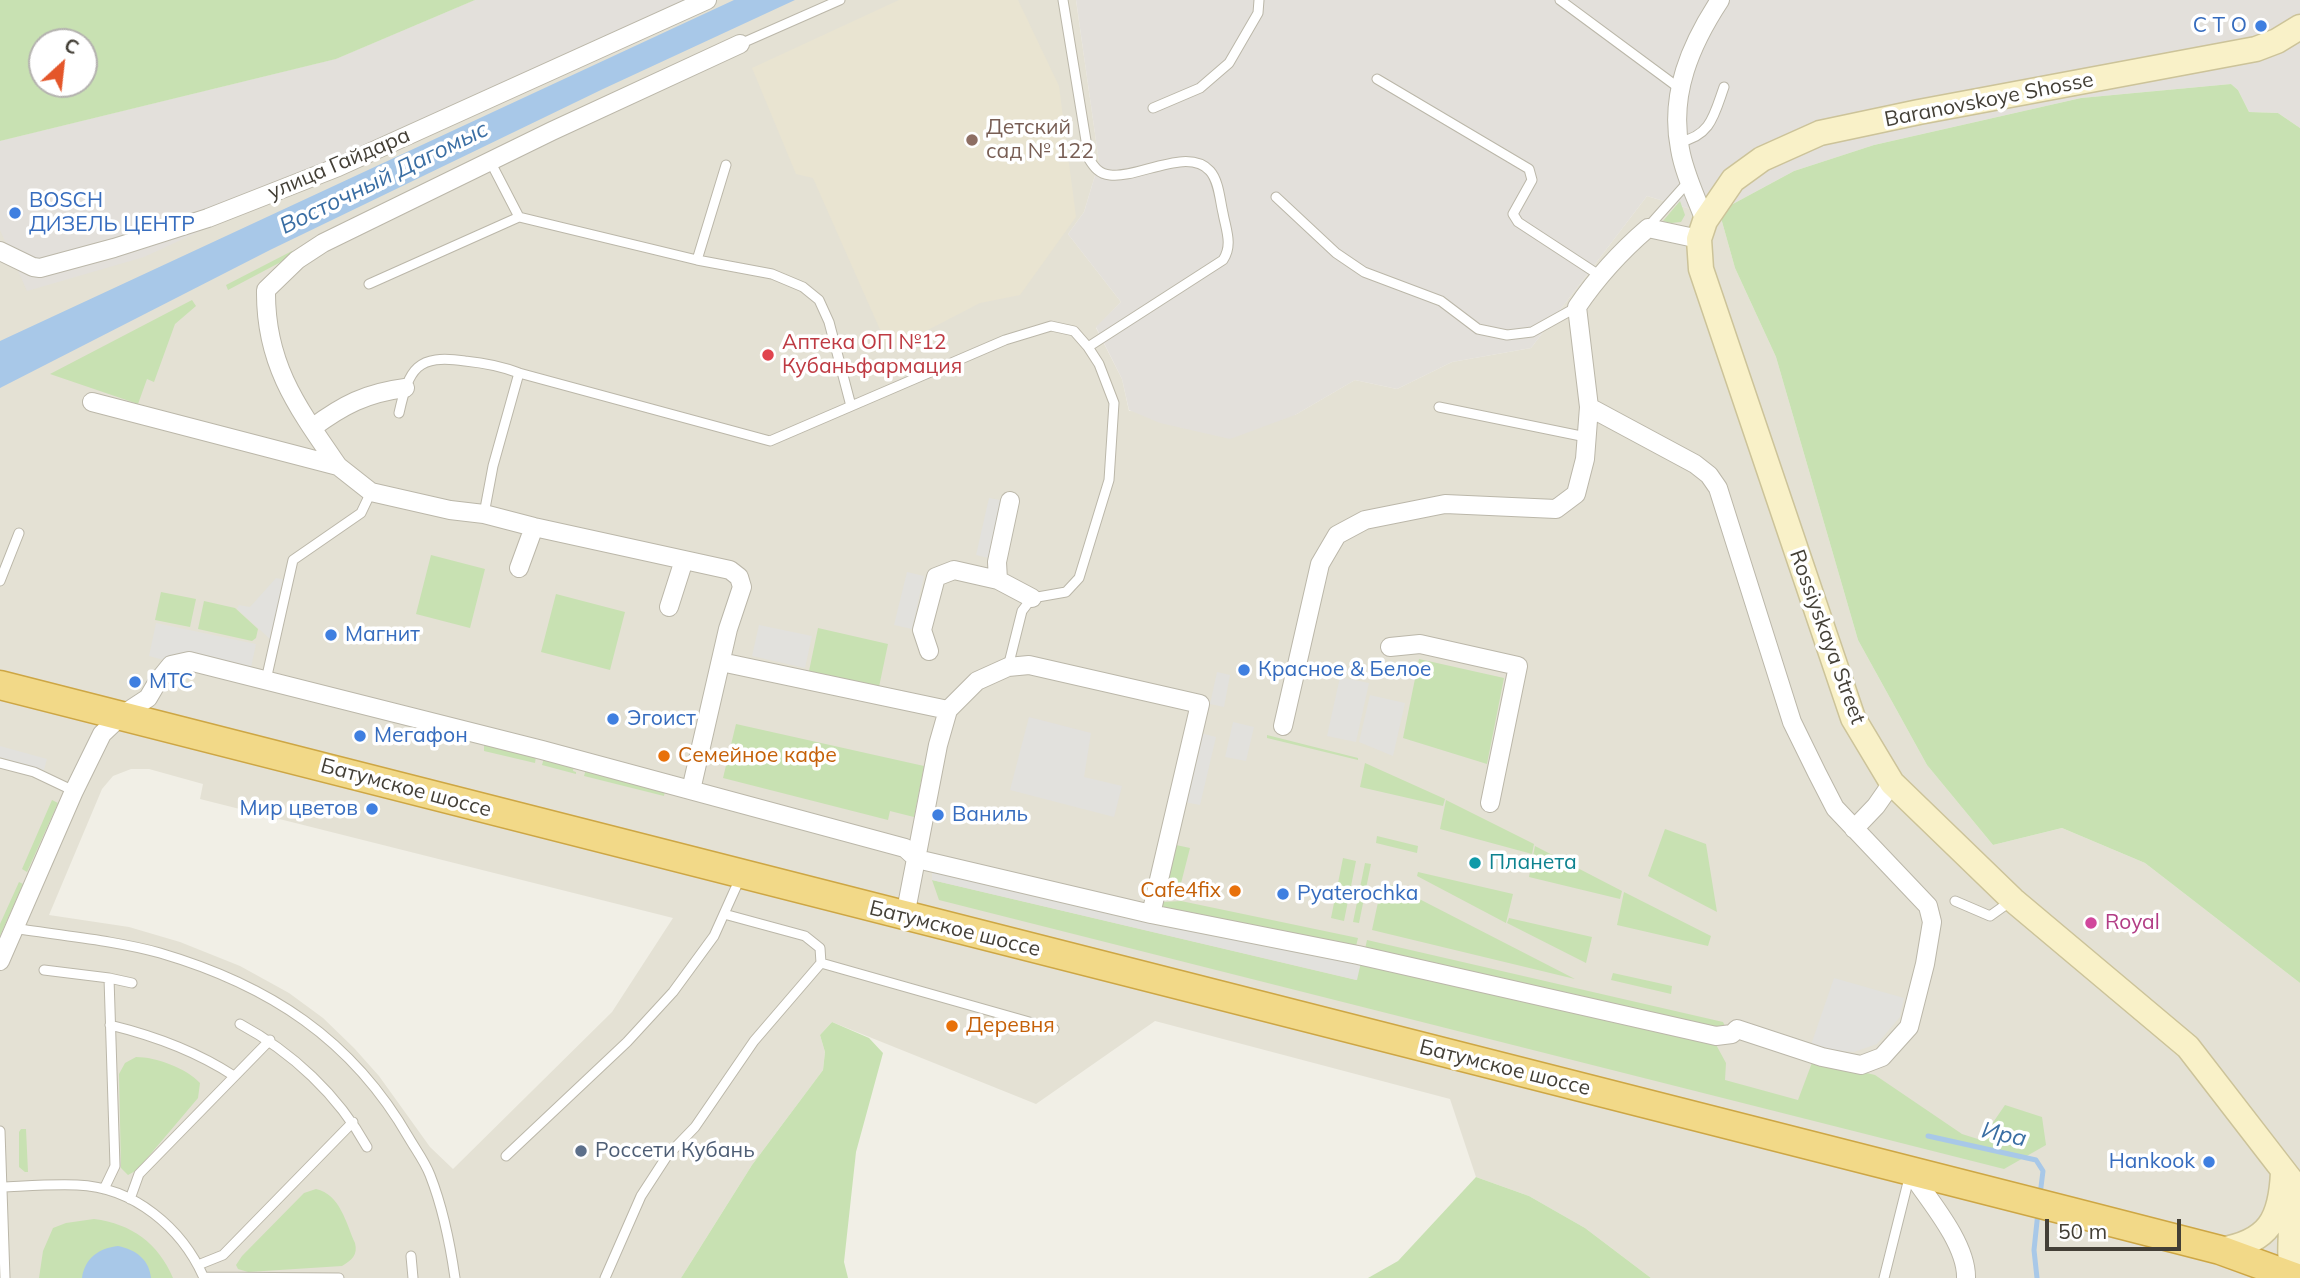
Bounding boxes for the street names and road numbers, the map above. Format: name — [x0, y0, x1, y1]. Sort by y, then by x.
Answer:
street label: Baranovskoye Shosse — [1882, 67, 2096, 133]
street label: улица Гайдара — [264, 123, 414, 205]
street label: Rossiyskaya Street — [1784, 546, 1870, 728]
street label: Батумское шоссе — [318, 753, 494, 823]
street label: Батумское шоссе — [867, 896, 1043, 962]
street label: Батумское шоссе — [1417, 1035, 1593, 1101]

